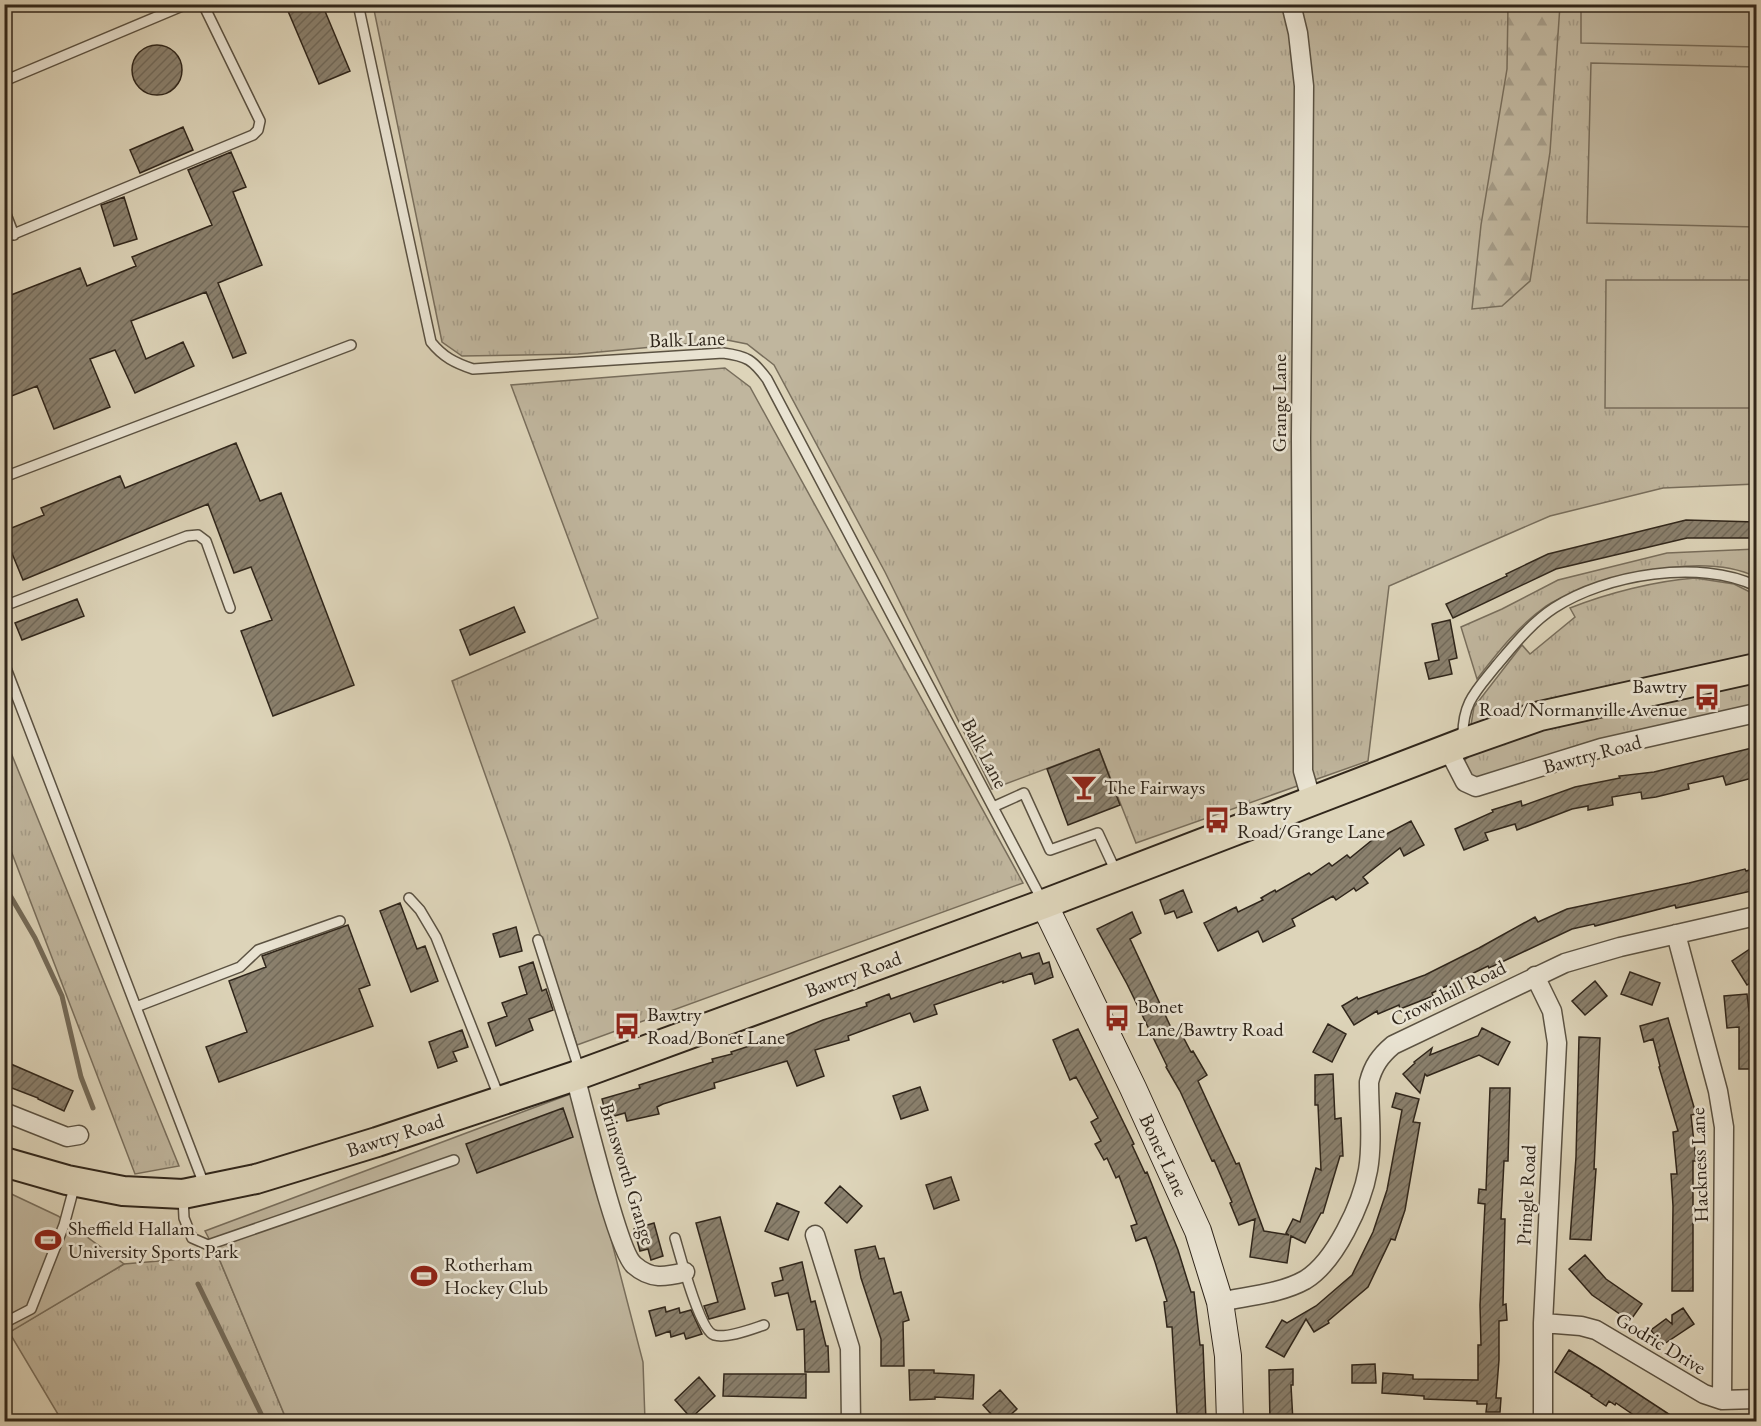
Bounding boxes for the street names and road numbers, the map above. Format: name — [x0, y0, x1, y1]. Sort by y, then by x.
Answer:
street label: Balk Lane — [649, 325, 726, 353]
street label: Grange Lane — [1266, 354, 1292, 452]
street label: Balk Lane — [956, 713, 1014, 793]
street label: Bawtry Road — [1540, 728, 1645, 780]
street label: Bawtry Road — [801, 944, 906, 1003]
street label: Crownhill Road — [1386, 953, 1511, 1032]
street label: Brinsworth Grange — [594, 1100, 662, 1248]
street label: Bawtry Road — [343, 1107, 448, 1163]
street label: Hackness Lane — [1684, 1107, 1714, 1223]
street label: Bonet Lane — [1134, 1109, 1195, 1201]
street label: Pringle Road — [1510, 1143, 1542, 1246]
street label: Godric Drive — [1611, 1306, 1711, 1380]

